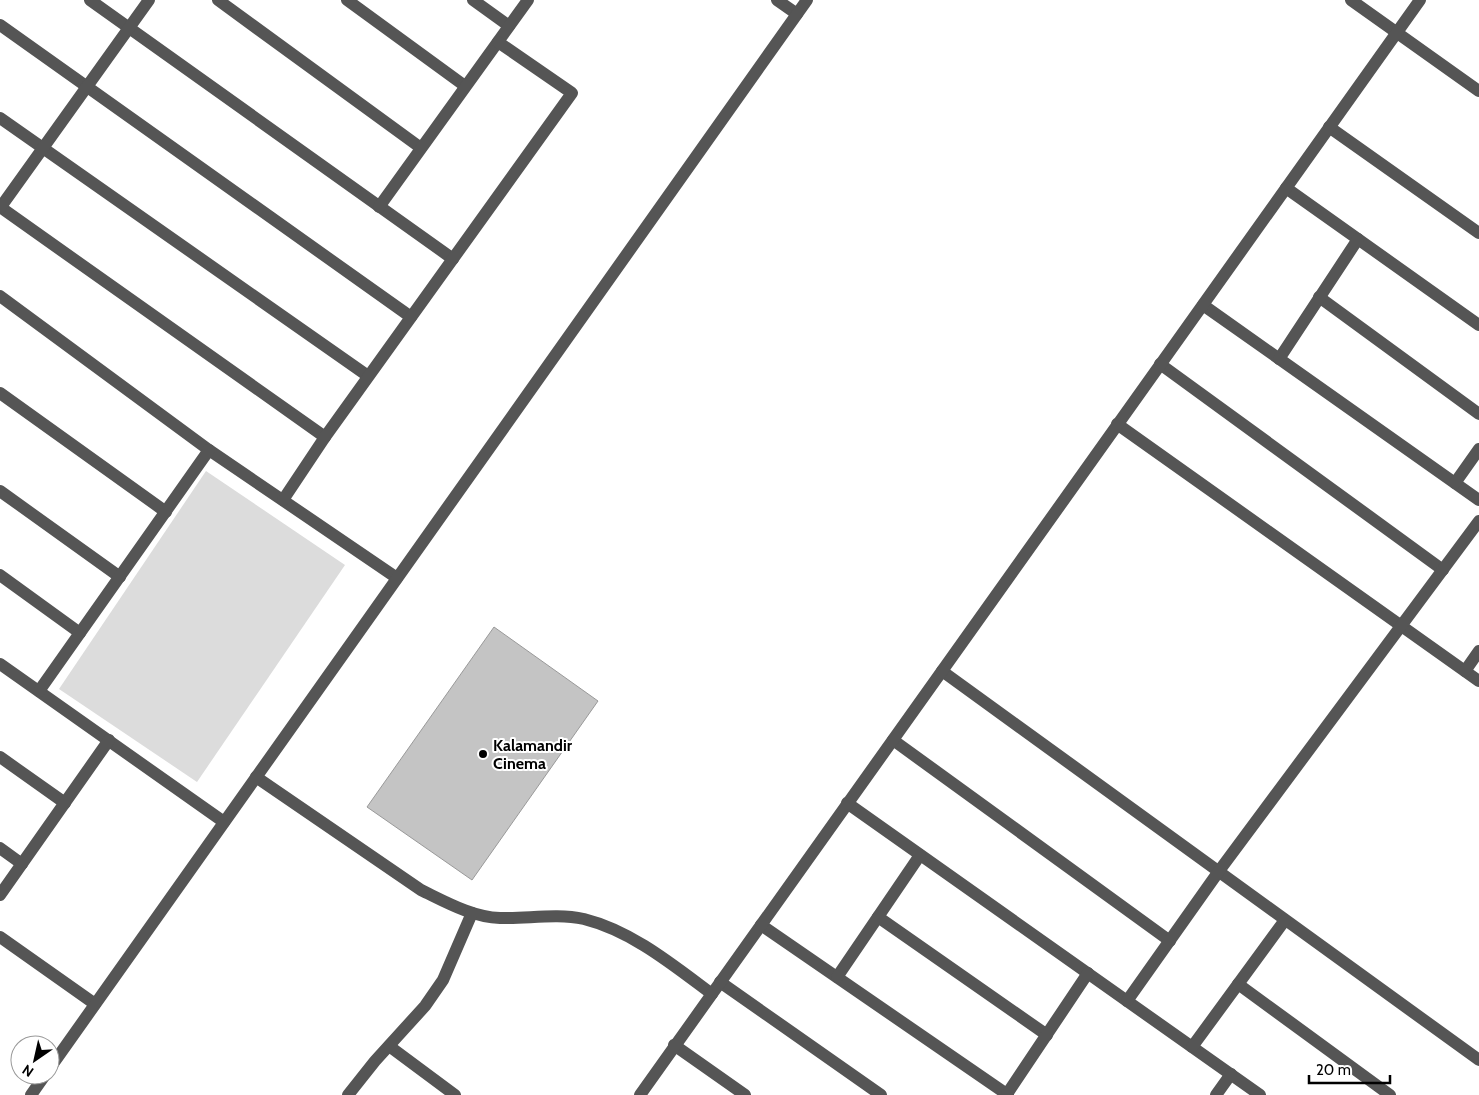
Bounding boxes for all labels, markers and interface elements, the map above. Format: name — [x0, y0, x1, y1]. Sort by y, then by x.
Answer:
place label: Kalamandir Cinema — [493, 736, 573, 773]
marker: Kalamandir Cinema — [477, 748, 489, 760]
north arrow — [10, 1035, 60, 1085]
scale bar — [1309, 1052, 1390, 1084]
text: N — [19, 1061, 37, 1081]
text: 20 m — [1316, 1061, 1351, 1079]

